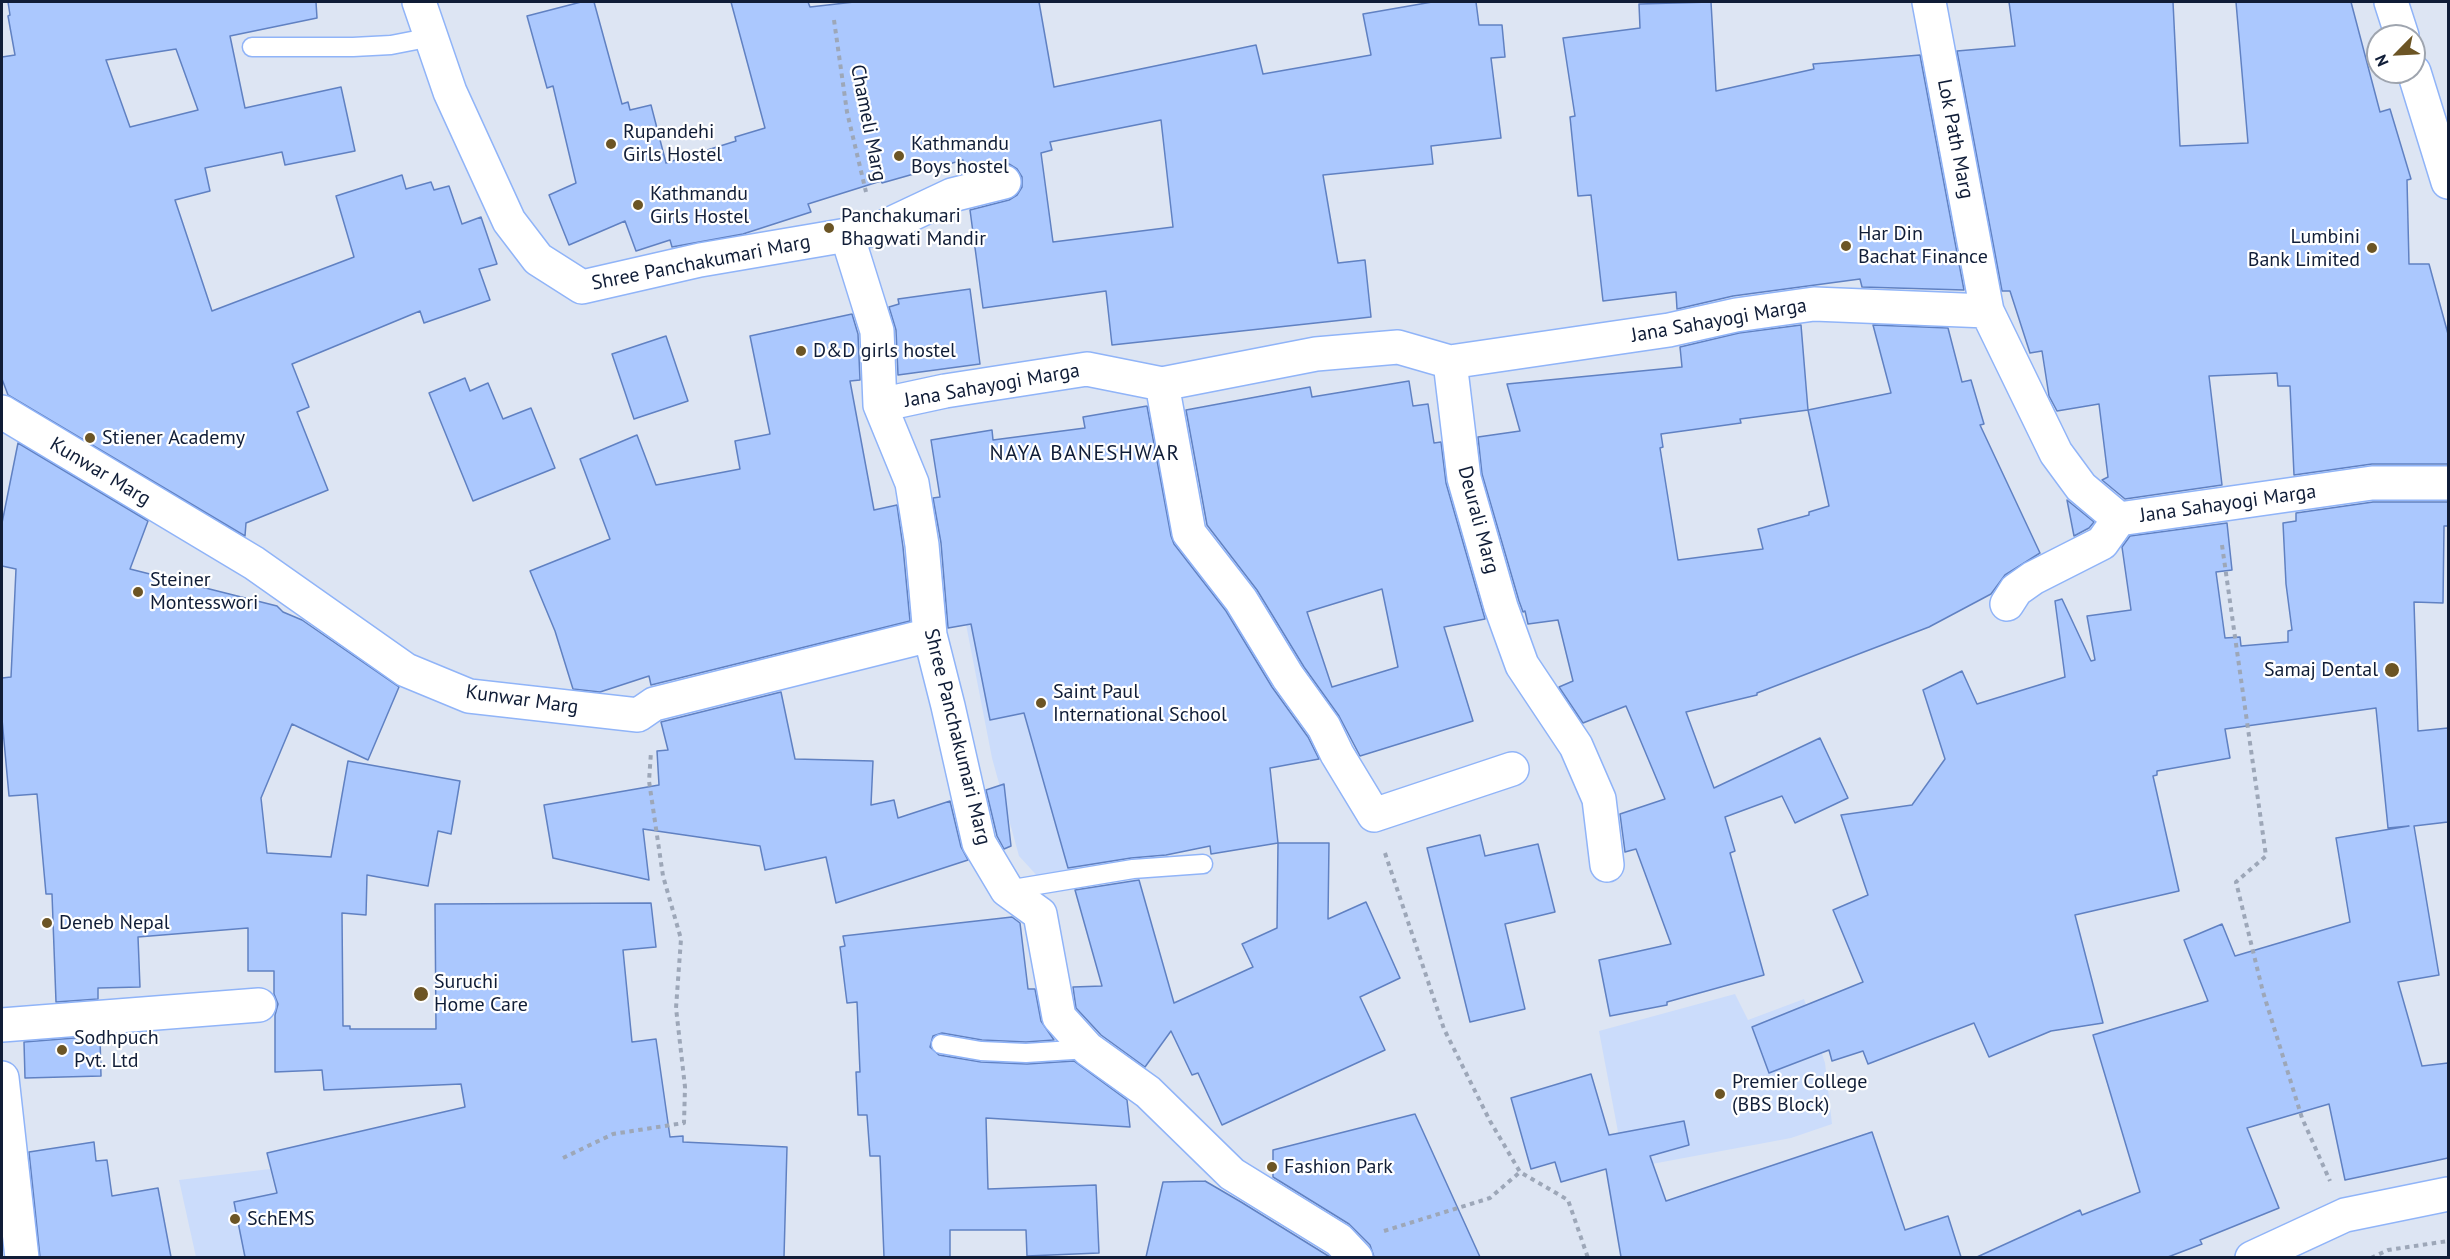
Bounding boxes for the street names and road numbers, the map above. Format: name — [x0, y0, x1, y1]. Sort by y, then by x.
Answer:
street label: Chameli Marg — [845, 63, 891, 183]
street label: Lok Path Marg — [1932, 77, 1978, 201]
street label: Shree Panchakumari Marg — [590, 230, 812, 296]
street label: Jana Sahayogi Marga — [1629, 294, 1809, 348]
street label: Jana Sahayogi Marga — [902, 359, 1082, 413]
street label: Kunwar Marg — [45, 433, 155, 511]
street label: Deurali Marg — [1452, 463, 1504, 577]
street label: Jana Sahayogi Marga — [2138, 480, 2318, 528]
street label: Shree Panchakumari Marg — [918, 626, 996, 848]
street label: Kunwar Marg — [464, 680, 580, 720]

